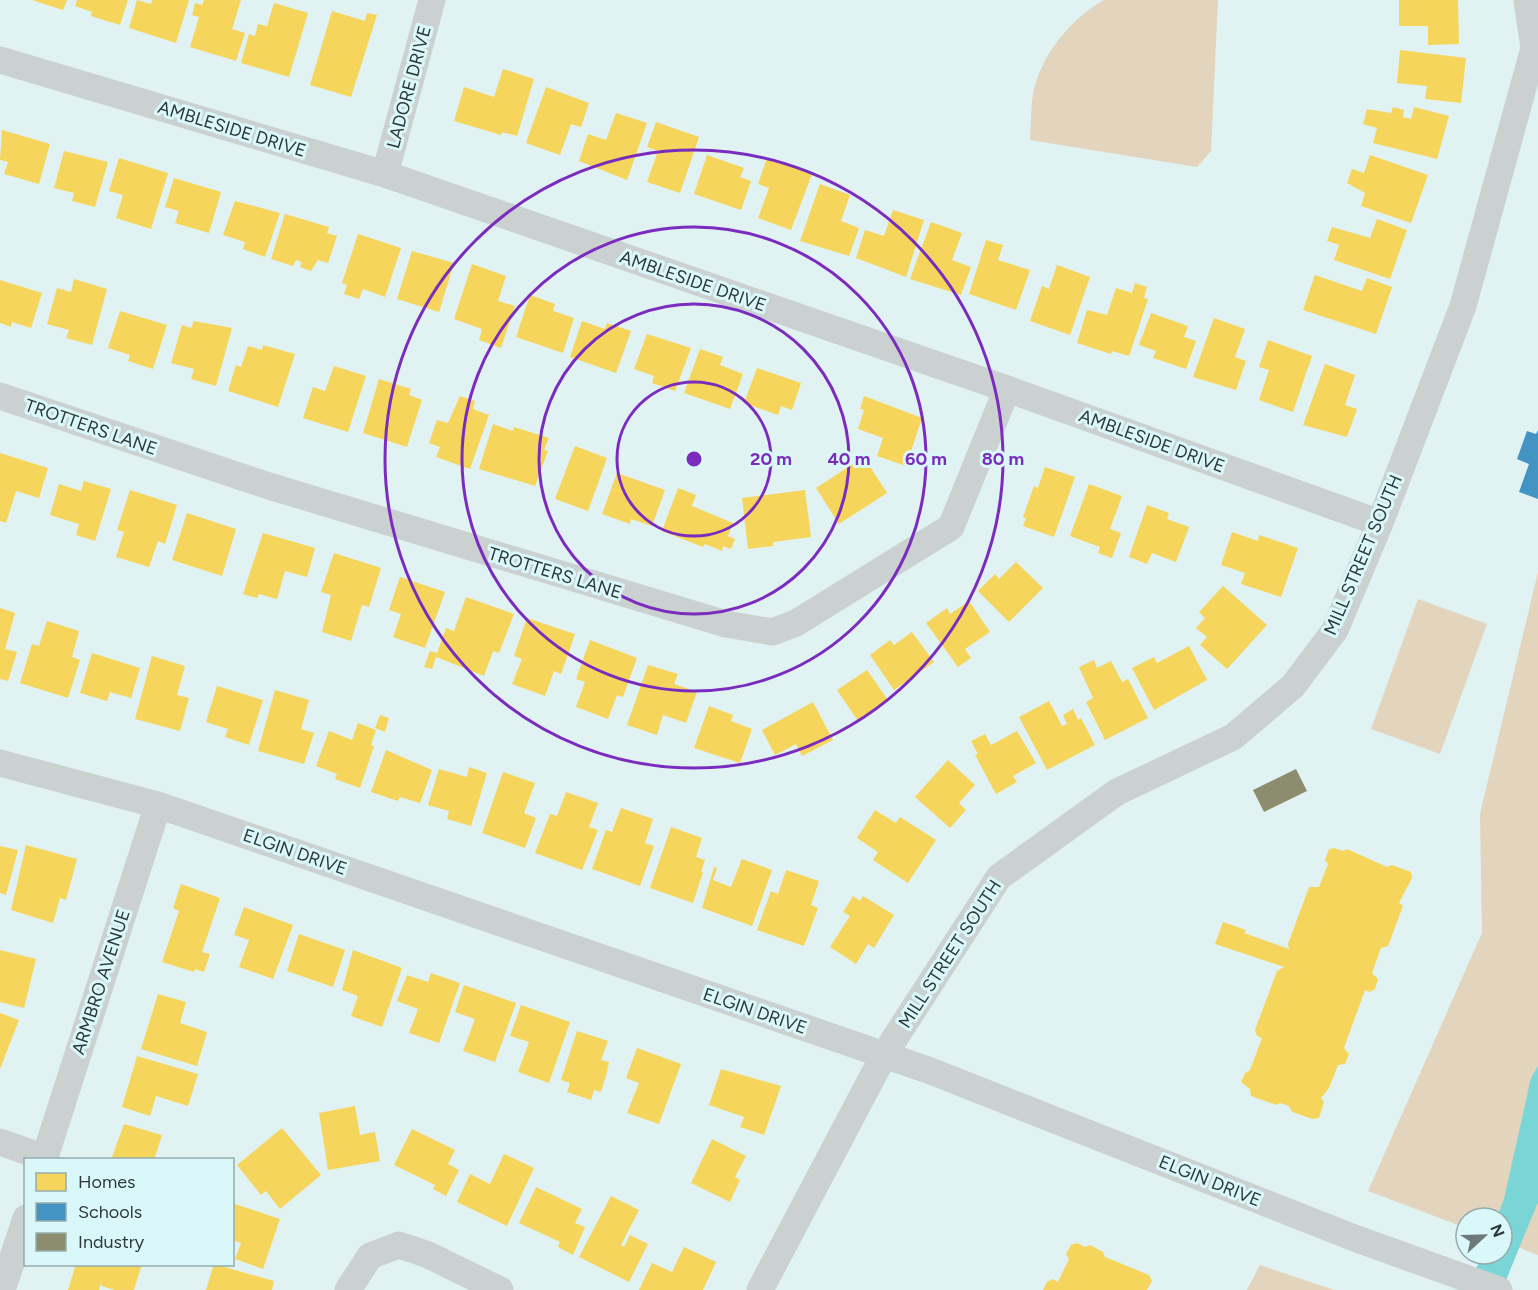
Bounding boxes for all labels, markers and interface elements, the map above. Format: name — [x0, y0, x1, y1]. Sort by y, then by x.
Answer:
street label: LADORE DRIVE — [382, 23, 436, 151]
street label: AMBLESIDE DRIVE — [155, 96, 309, 162]
street label: AMBLESIDE DRIVE — [617, 246, 769, 316]
street label: TROTTERS LANE — [22, 394, 160, 460]
street label: AMBLESIDE DRIVE — [1076, 404, 1228, 478]
text: 20 m — [750, 448, 792, 470]
text: 40 m — [827, 448, 871, 470]
text: 60 m — [905, 448, 947, 470]
text: 80 m — [982, 448, 1024, 470]
centre of rings — [684, 449, 704, 469]
street label: MILL STREET SOUTH — [1319, 471, 1407, 639]
street label: TROTTERS LANE — [486, 542, 624, 604]
street label: ELGIN DRIVE — [240, 824, 350, 880]
street label: MILL STREET SOUTH — [894, 876, 1006, 1032]
street label: ARMBRO AVENUE — [67, 907, 135, 1057]
street label: ELGIN DRIVE — [700, 983, 810, 1039]
street label: ELGIN DRIVE — [1156, 1151, 1264, 1211]
legend — [24, 1158, 234, 1266]
text: Homes — [78, 1171, 136, 1193]
text: Schools — [78, 1201, 142, 1223]
north arrow — [1454, 1206, 1514, 1266]
text: N — [1486, 1221, 1509, 1240]
text: Industry — [78, 1231, 145, 1253]

